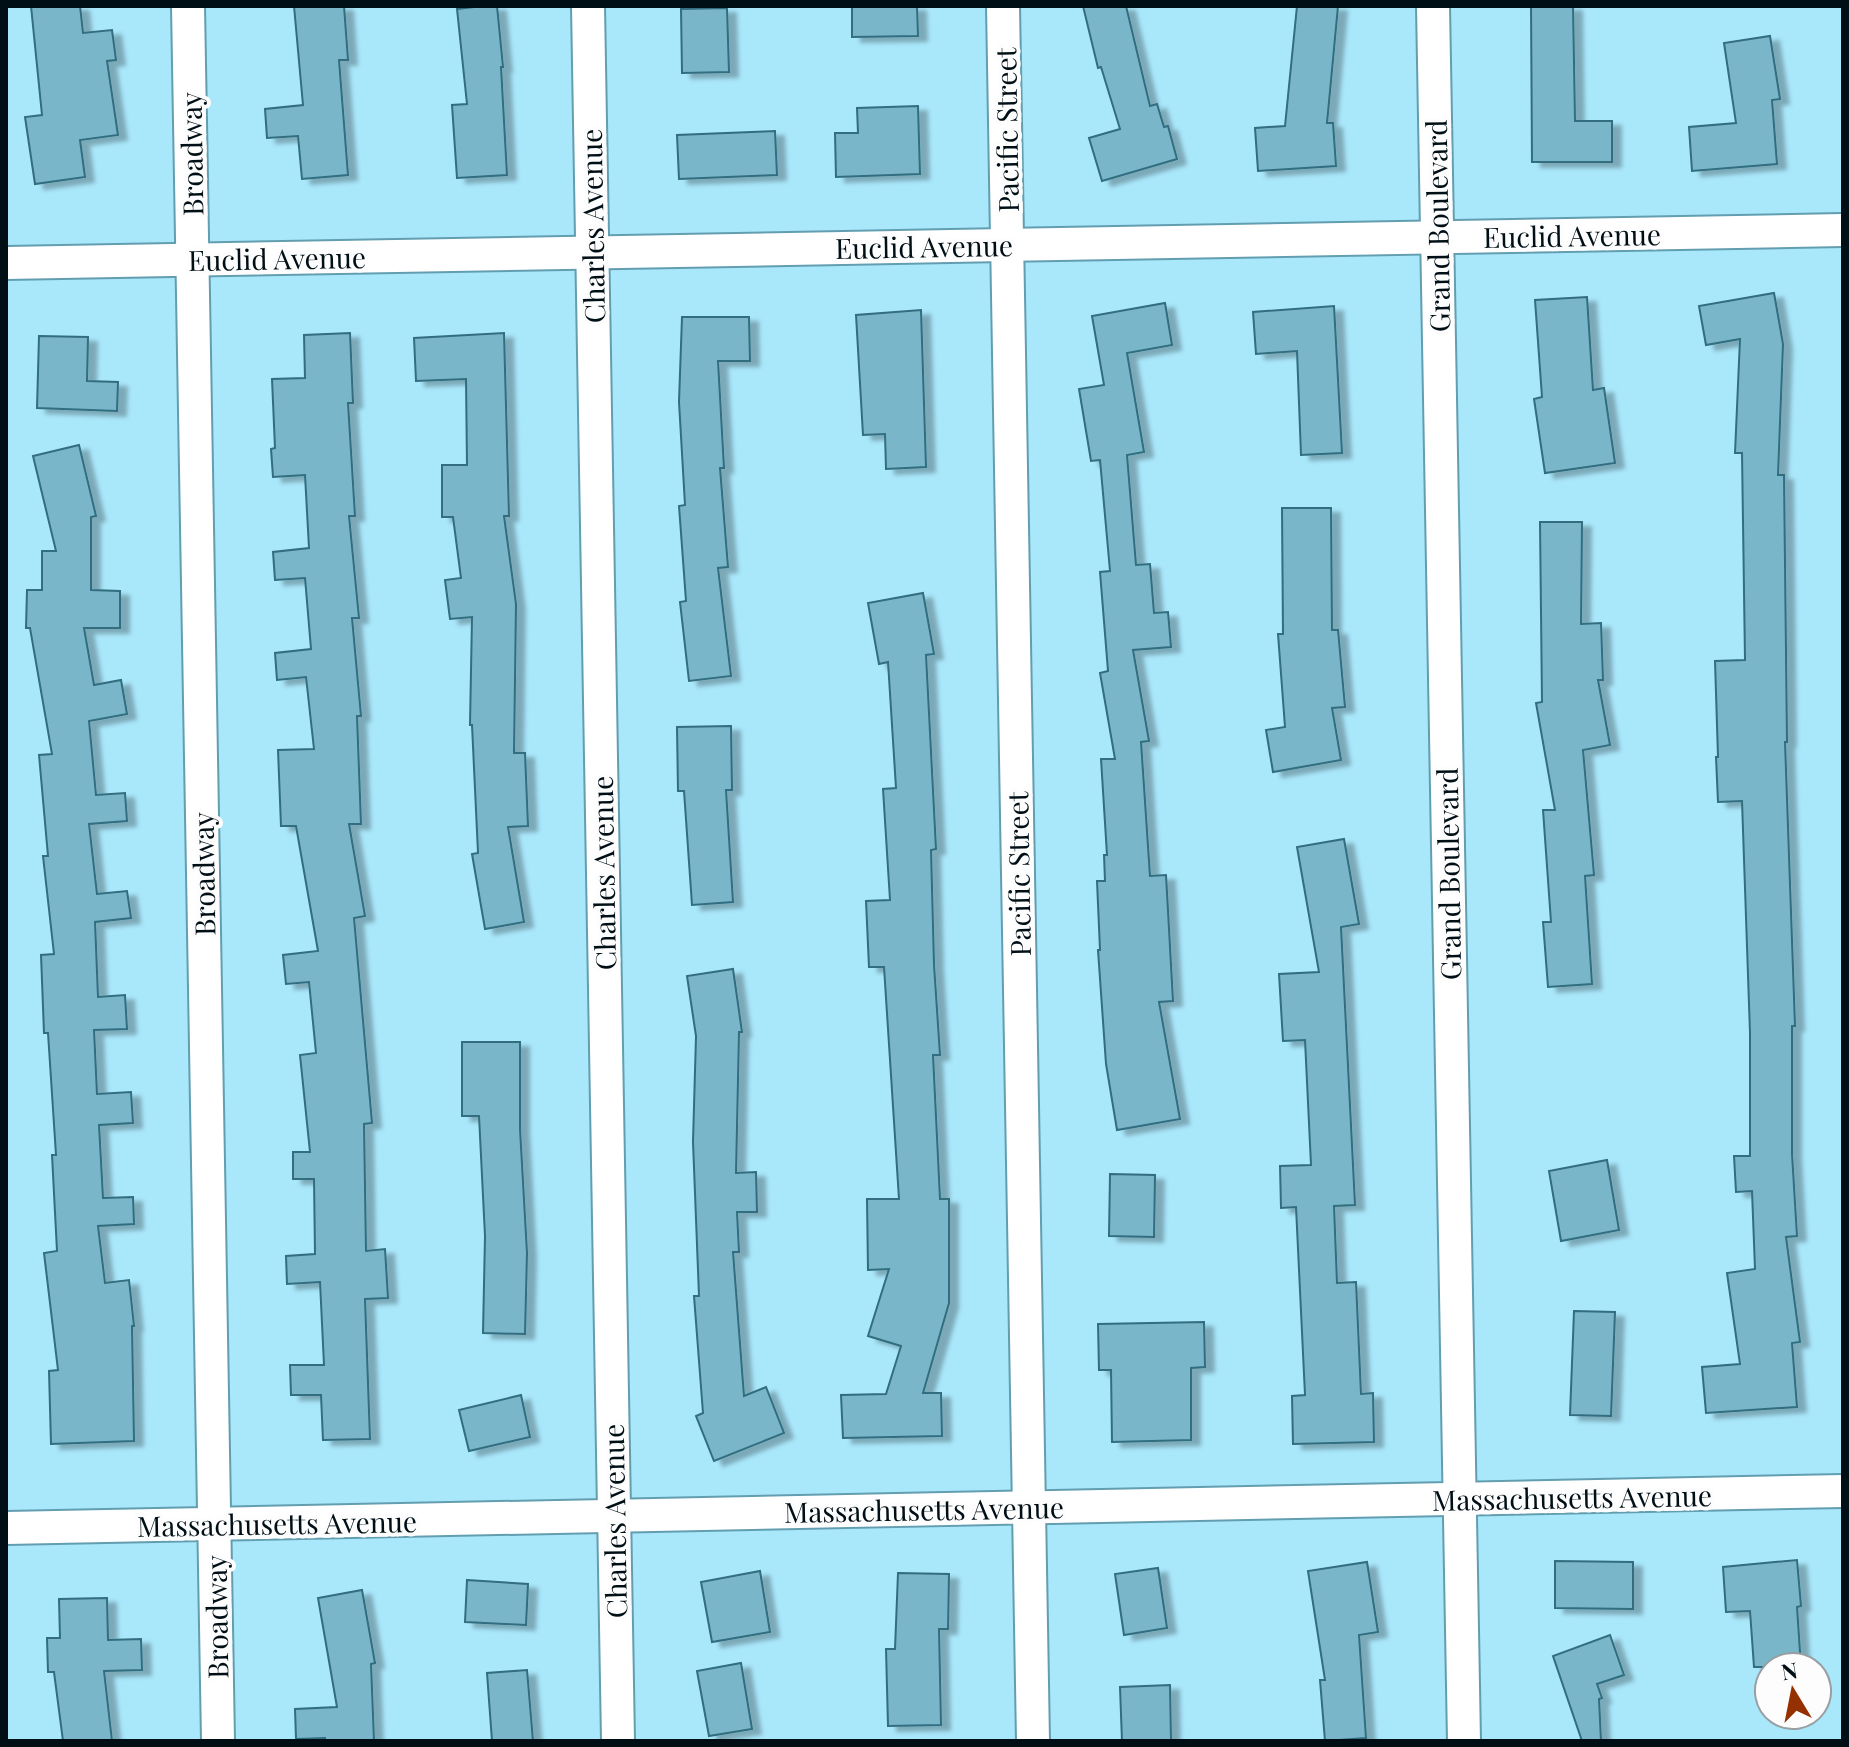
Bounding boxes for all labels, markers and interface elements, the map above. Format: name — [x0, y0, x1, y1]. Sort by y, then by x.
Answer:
street label: Pacific Street — [986, 46, 1026, 213]
street label: Broadway — [171, 92, 211, 216]
street label: Grand Boulevard — [1417, 119, 1457, 333]
street label: Charles Avenue — [572, 128, 612, 324]
street label: Euclid Avenue — [1483, 215, 1661, 255]
street label: Euclid Avenue — [835, 226, 1013, 266]
street label: Euclid Avenue — [188, 238, 366, 278]
street label: Grand Boulevard — [1428, 767, 1468, 981]
street label: Charles Avenue — [583, 775, 623, 971]
street label: Pacific Street — [998, 790, 1038, 957]
street label: Broadway — [183, 812, 223, 936]
street label: Charles Avenue — [594, 1423, 634, 1619]
street label: Massachusetts Avenue — [1432, 1476, 1712, 1518]
street label: Massachusetts Avenue — [784, 1488, 1064, 1530]
street label: Massachusetts Avenue — [137, 1502, 417, 1544]
street label: Broadway — [196, 1555, 236, 1679]
north arrow — [1753, 1651, 1833, 1731]
text: N — [1779, 1654, 1800, 1686]

